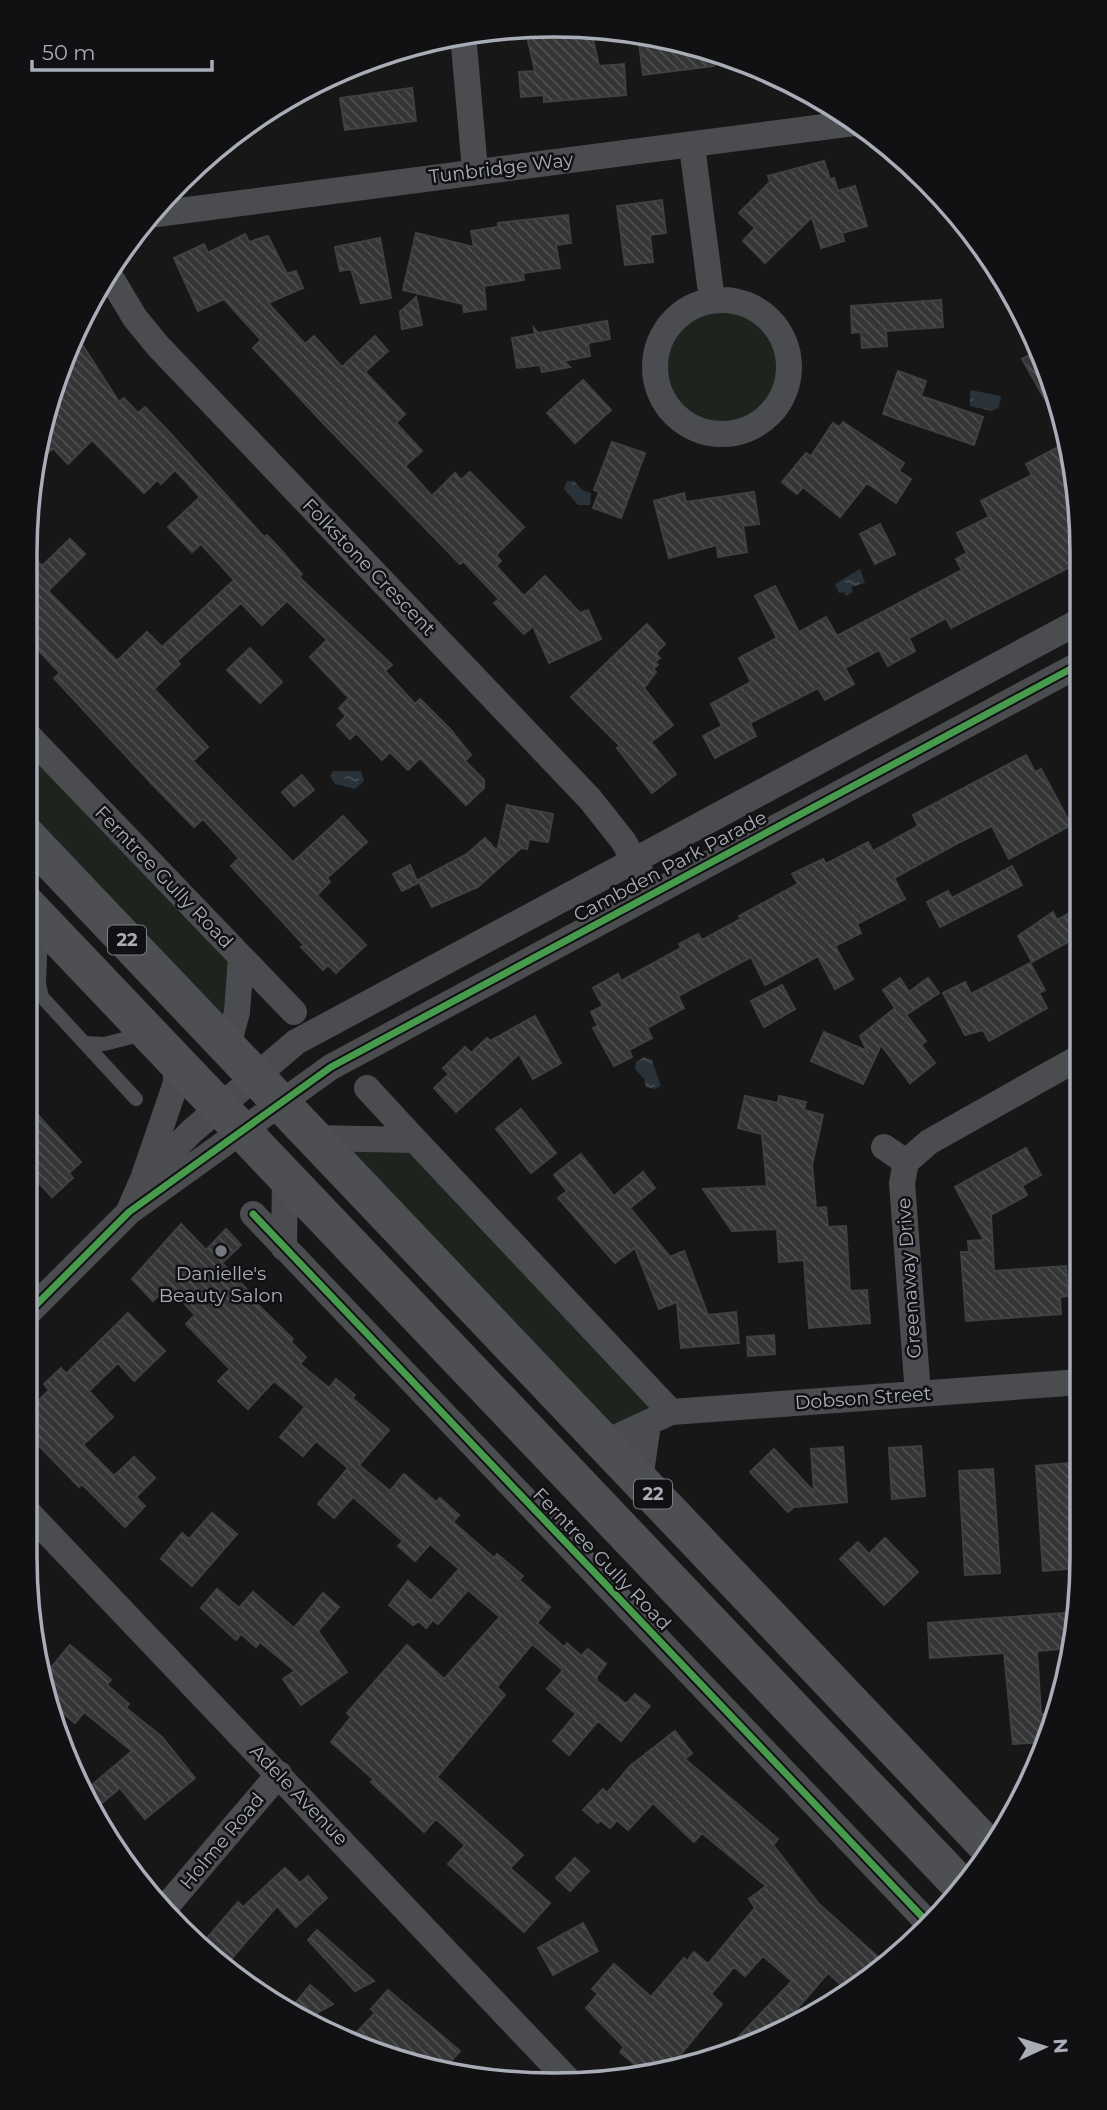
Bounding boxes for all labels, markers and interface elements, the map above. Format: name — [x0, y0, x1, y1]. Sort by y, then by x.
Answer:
scale bar — [32, 28, 212, 72]
text: 50 m — [42, 40, 96, 65]
street label: Tunbridge Way — [427, 148, 575, 188]
street label: Folkstone Crescent — [298, 494, 441, 641]
street label: Ferntree Gully Road — [90, 801, 238, 953]
street label: Cambden Park Parade — [570, 805, 770, 927]
road number: 22 — [108, 925, 146, 954]
street label: Greenaway Drive — [892, 1197, 926, 1359]
marker: Danielle's Beauty Salon — [213, 1243, 229, 1259]
place label: Danielle's Beauty Salon — [159, 1262, 283, 1307]
street label: Dobson Street — [794, 1382, 932, 1414]
road number: 22 — [634, 1479, 672, 1508]
street label: Ferntree Gully Road — [528, 1483, 676, 1635]
street label: Adele Avenue — [245, 1740, 353, 1850]
street label: Holme Road — [175, 1788, 269, 1894]
north arrow — [1009, 2012, 1079, 2082]
text: N — [1048, 2037, 1072, 2054]

